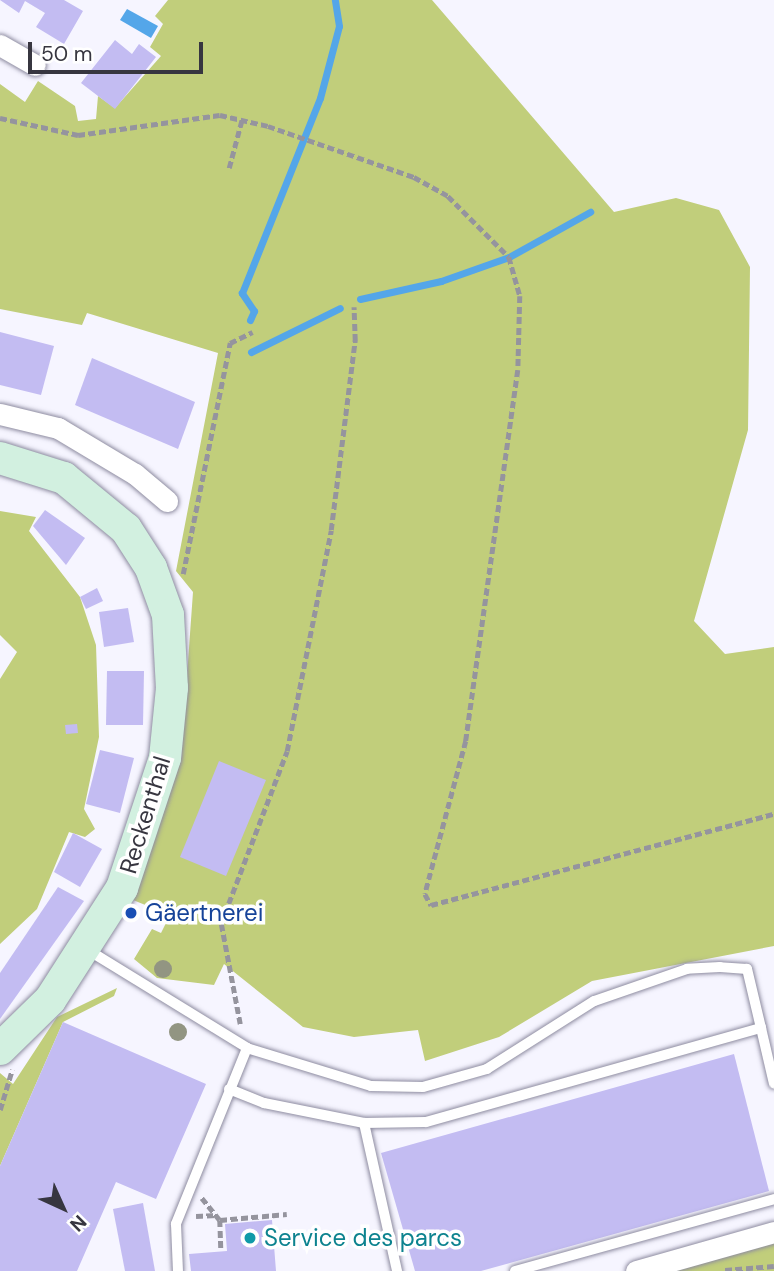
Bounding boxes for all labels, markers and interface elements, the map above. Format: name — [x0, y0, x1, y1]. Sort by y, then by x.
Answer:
scale bar — [32, 28, 206, 72]
text: 50 m — [41, 40, 92, 68]
street label: Reckenthal — [114, 753, 176, 877]
place label: Gäertnerei — [145, 899, 263, 927]
marker: Gäertnerei — [123, 905, 139, 921]
north arrow — [28, 1173, 98, 1243]
text: N — [64, 1209, 92, 1237]
place label: Service des parcs — [264, 1224, 462, 1252]
marker: Service des parcs — [242, 1230, 258, 1246]

